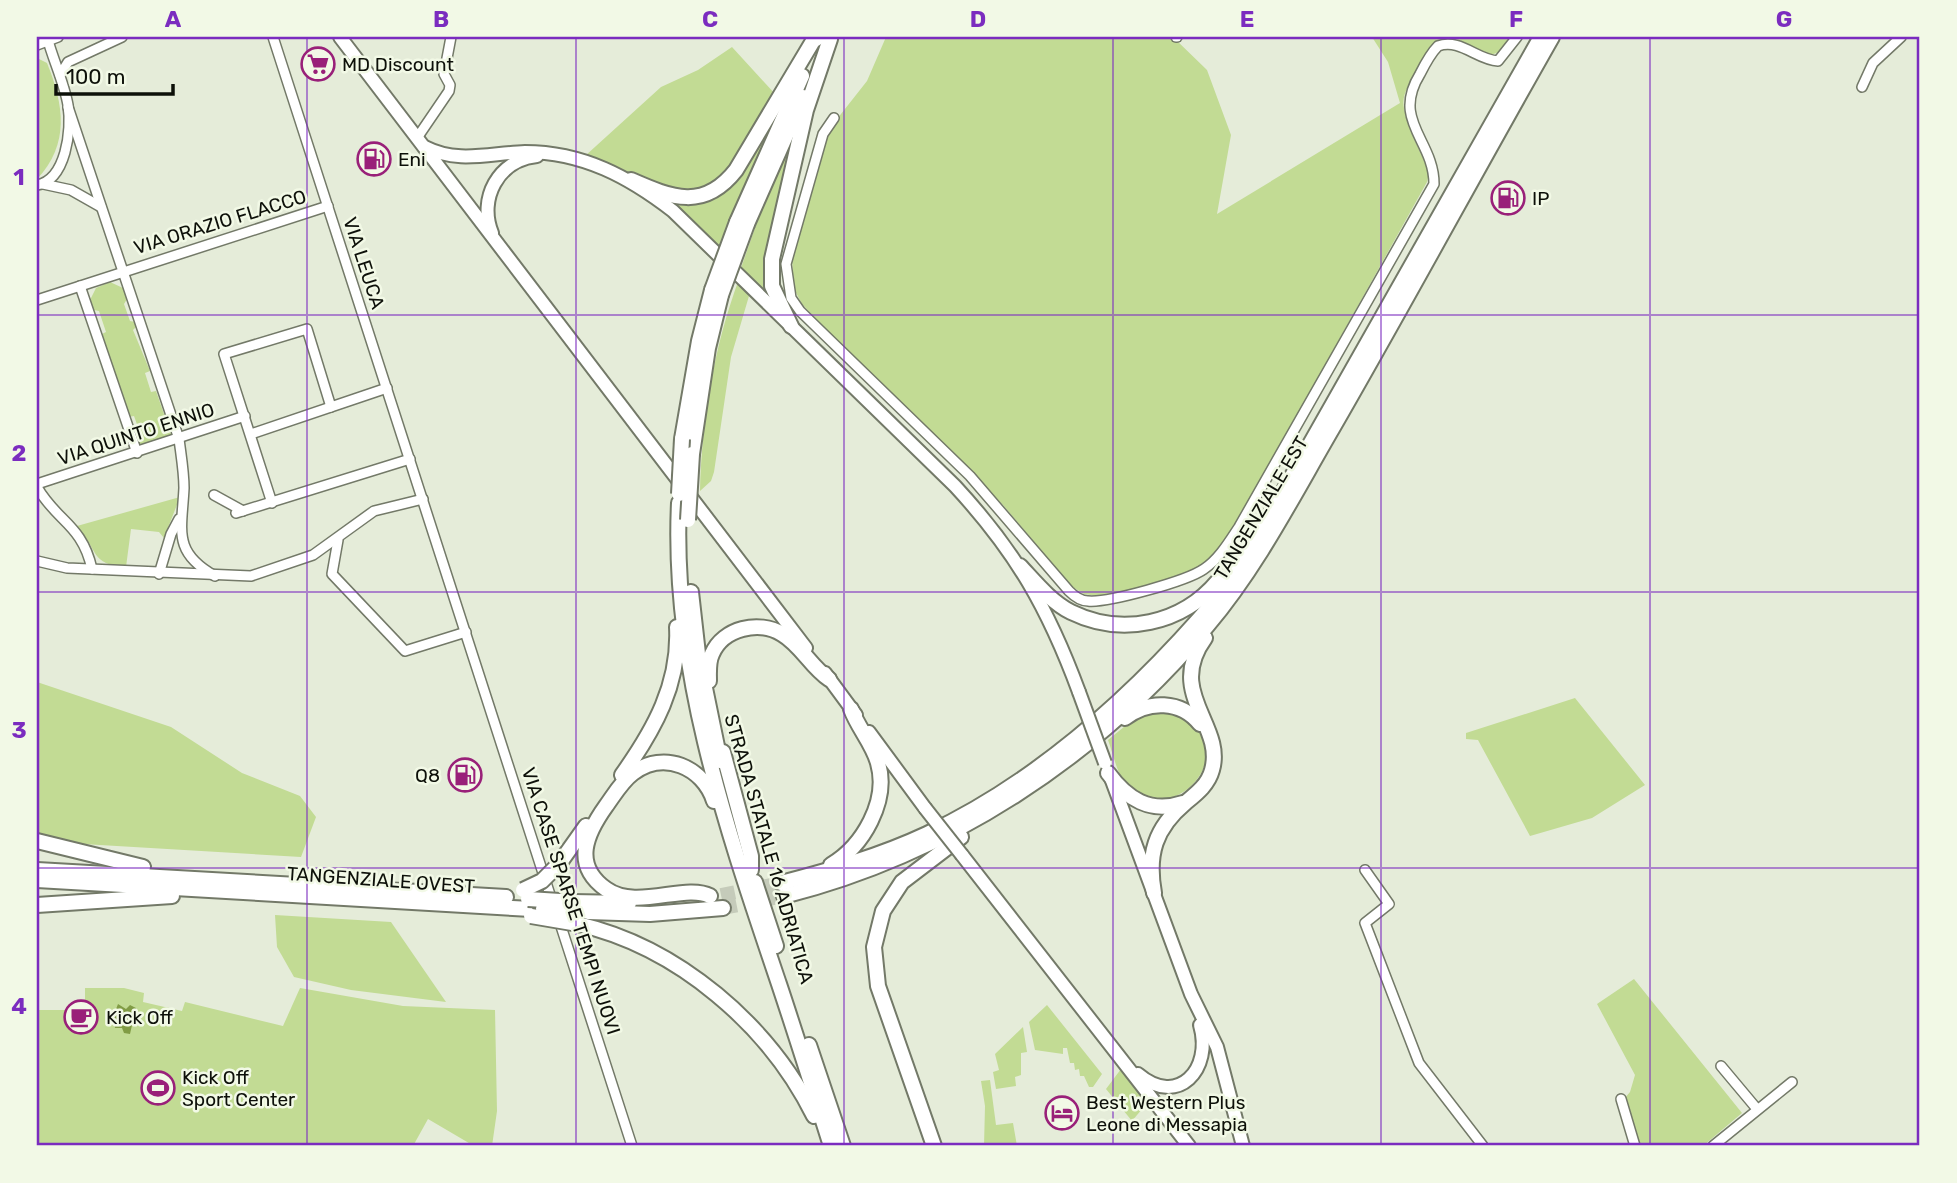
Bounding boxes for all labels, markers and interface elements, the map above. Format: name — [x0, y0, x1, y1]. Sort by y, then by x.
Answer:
text: A — [165, 5, 182, 33]
text: B — [433, 5, 449, 33]
text: C — [702, 5, 718, 33]
text: D — [970, 5, 986, 33]
text: E — [1240, 5, 1254, 33]
text: F — [1509, 5, 1523, 33]
text: G — [1776, 5, 1792, 33]
supermarket icon: MD Discount — [299, 45, 337, 83]
scale bar — [56, 52, 173, 96]
place label: MD Discount — [342, 53, 454, 76]
text: 100 m — [66, 64, 125, 89]
fuel station icon: Eni — [355, 140, 393, 178]
place label: Eni — [398, 148, 426, 171]
text: 1 — [13, 163, 25, 191]
fuel station icon: IP — [1489, 179, 1527, 217]
street label: VIA ORAZIO FLACCO — [131, 185, 309, 259]
place label: IP — [1532, 187, 1549, 210]
street label: VIA LEUCA — [338, 214, 390, 312]
street label: VIA QUINTO ENNIO — [55, 398, 217, 470]
street label: TANGENZIALE EST — [1209, 432, 1313, 584]
text: 2 — [12, 439, 26, 467]
street label: STRADA STATALE 16 ADRIATICA — [719, 712, 819, 987]
text: 3 — [11, 716, 27, 744]
fuel station icon: Q8 — [446, 756, 484, 794]
place label: Q8 — [415, 764, 440, 787]
street label: VIA CASE SPARSE TEMPI NUOVI — [517, 764, 625, 1038]
street label: TANGENZIALE OVEST — [286, 862, 476, 898]
text: 4 — [11, 992, 27, 1020]
cafe icon: Kick Off — [62, 998, 100, 1036]
place label: Kick Off — [106, 1006, 174, 1029]
place label: Kick Off Sport Center — [182, 1066, 296, 1111]
sports icon: Kick Off Sport Center — [139, 1069, 177, 1107]
place label: Best Western Plus Leone di Messapia — [1086, 1091, 1247, 1136]
hotel icon: Best Western Plus Leone di Messapia — [1043, 1094, 1081, 1132]

